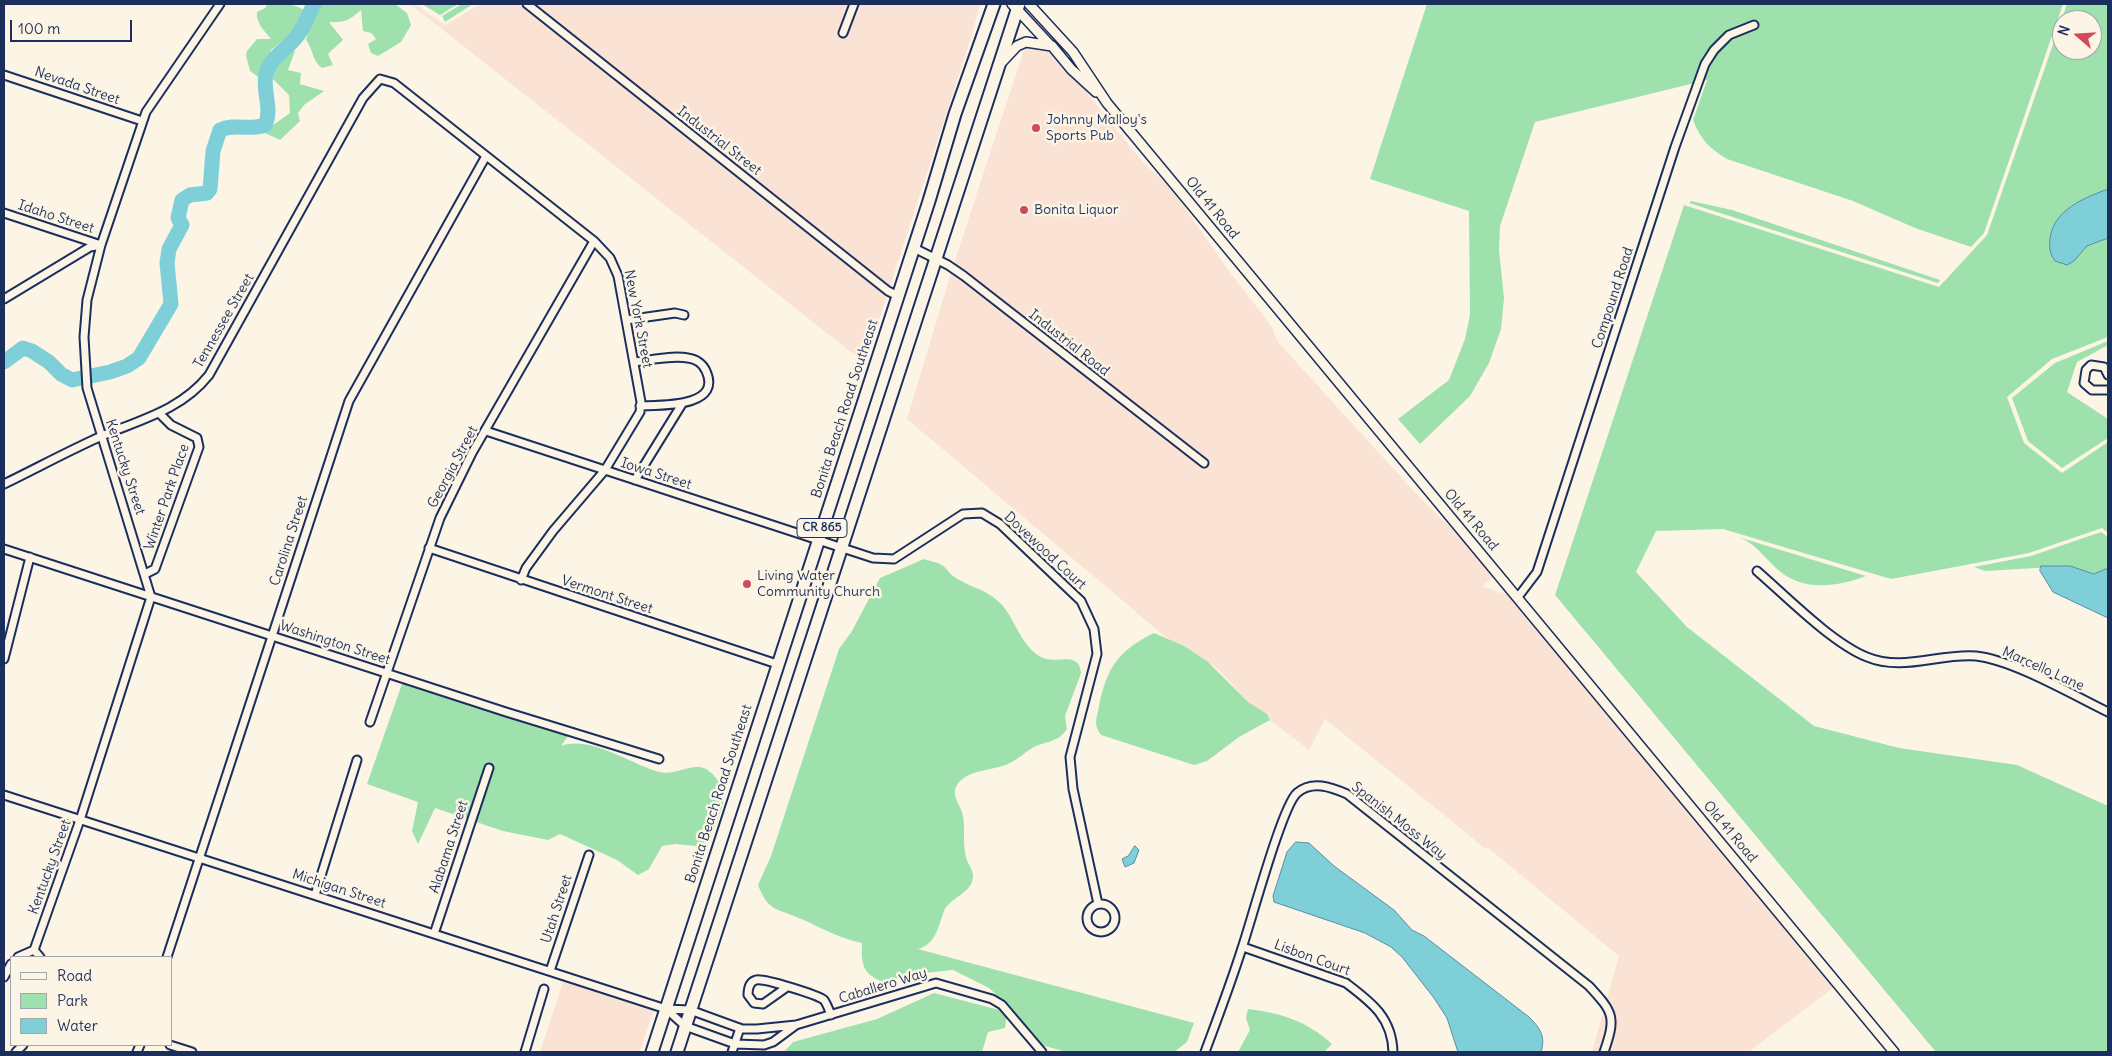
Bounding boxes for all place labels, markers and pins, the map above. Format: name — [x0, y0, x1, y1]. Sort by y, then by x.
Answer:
place label: Johnny Malloy's Sports Pub — [1046, 112, 1147, 144]
marker: Johnny Malloy's Sports Pub — [1030, 122, 1042, 134]
place label: Bonita Liquor — [1034, 202, 1119, 218]
marker: Bonita Liquor — [1018, 204, 1030, 216]
place label: Living Water Community Church — [757, 568, 880, 600]
marker: Living Water Community Church — [741, 578, 753, 590]

